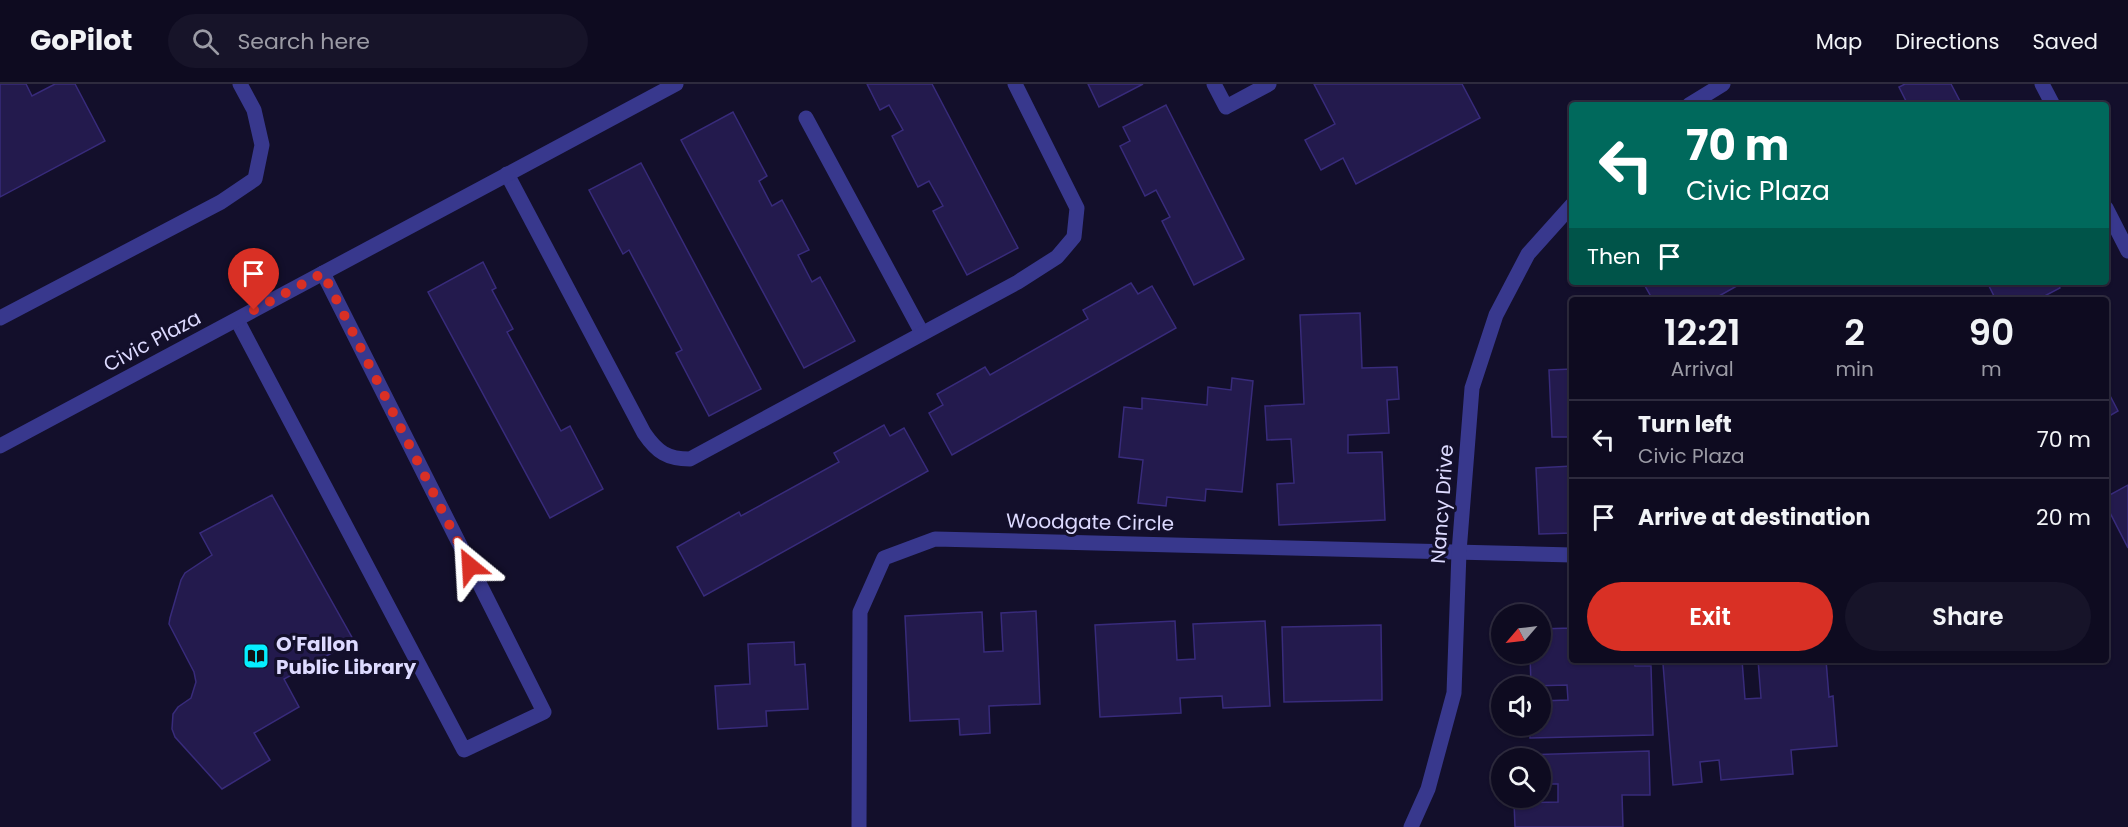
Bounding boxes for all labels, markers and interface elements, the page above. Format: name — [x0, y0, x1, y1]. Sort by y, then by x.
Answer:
search box — [168, 14, 588, 68]
text: GoPilot — [30, 21, 132, 60]
icon: search — [189, 25, 222, 58]
text: Search here — [237, 26, 370, 57]
text: Map — [1816, 27, 1862, 56]
text: Directions — [1895, 27, 1999, 56]
text: Saved — [2032, 27, 2098, 56]
text: 70 m — [1686, 116, 1789, 175]
icon: left — [1587, 126, 1665, 204]
text: Civic Plaza — [1686, 172, 1830, 209]
icon: arrive — [1653, 240, 1686, 273]
text: Then — [1587, 241, 1641, 272]
pin — [228, 248, 279, 310]
icon: arrive — [237, 257, 270, 290]
street label: Civic Plaza — [98, 304, 206, 378]
text: 12:21 — [1664, 307, 1741, 358]
text: 2 — [1844, 307, 1865, 358]
text: 90 — [1968, 307, 2014, 358]
text: Arrival — [1671, 355, 1734, 383]
text: min — [1835, 355, 1874, 383]
text: m — [1981, 355, 2002, 383]
text: Turn left — [1638, 409, 1732, 440]
icon: left — [1587, 423, 1620, 456]
text: 70 m — [2037, 424, 2091, 455]
text: Civic Plaza — [1638, 442, 1745, 470]
street label: Nancy Drive — [1424, 444, 1460, 564]
icon: arrive — [1587, 501, 1620, 534]
text: Arrive at destination — [1638, 502, 1870, 533]
text: 20 m — [2036, 502, 2091, 533]
street label: Woodgate Circle — [1006, 507, 1174, 537]
position arrow — [438, 534, 502, 598]
button: Exit — [1587, 582, 1833, 651]
button: Share — [1845, 582, 2091, 651]
north arrow — [1491, 604, 1551, 664]
map controls — [1491, 604, 1551, 808]
place label: O'Fallon Public Library — [276, 630, 416, 681]
library icon: O'Fallon Public Library — [241, 641, 271, 671]
button: sound — [1491, 676, 1551, 736]
button: search — [1491, 748, 1551, 808]

